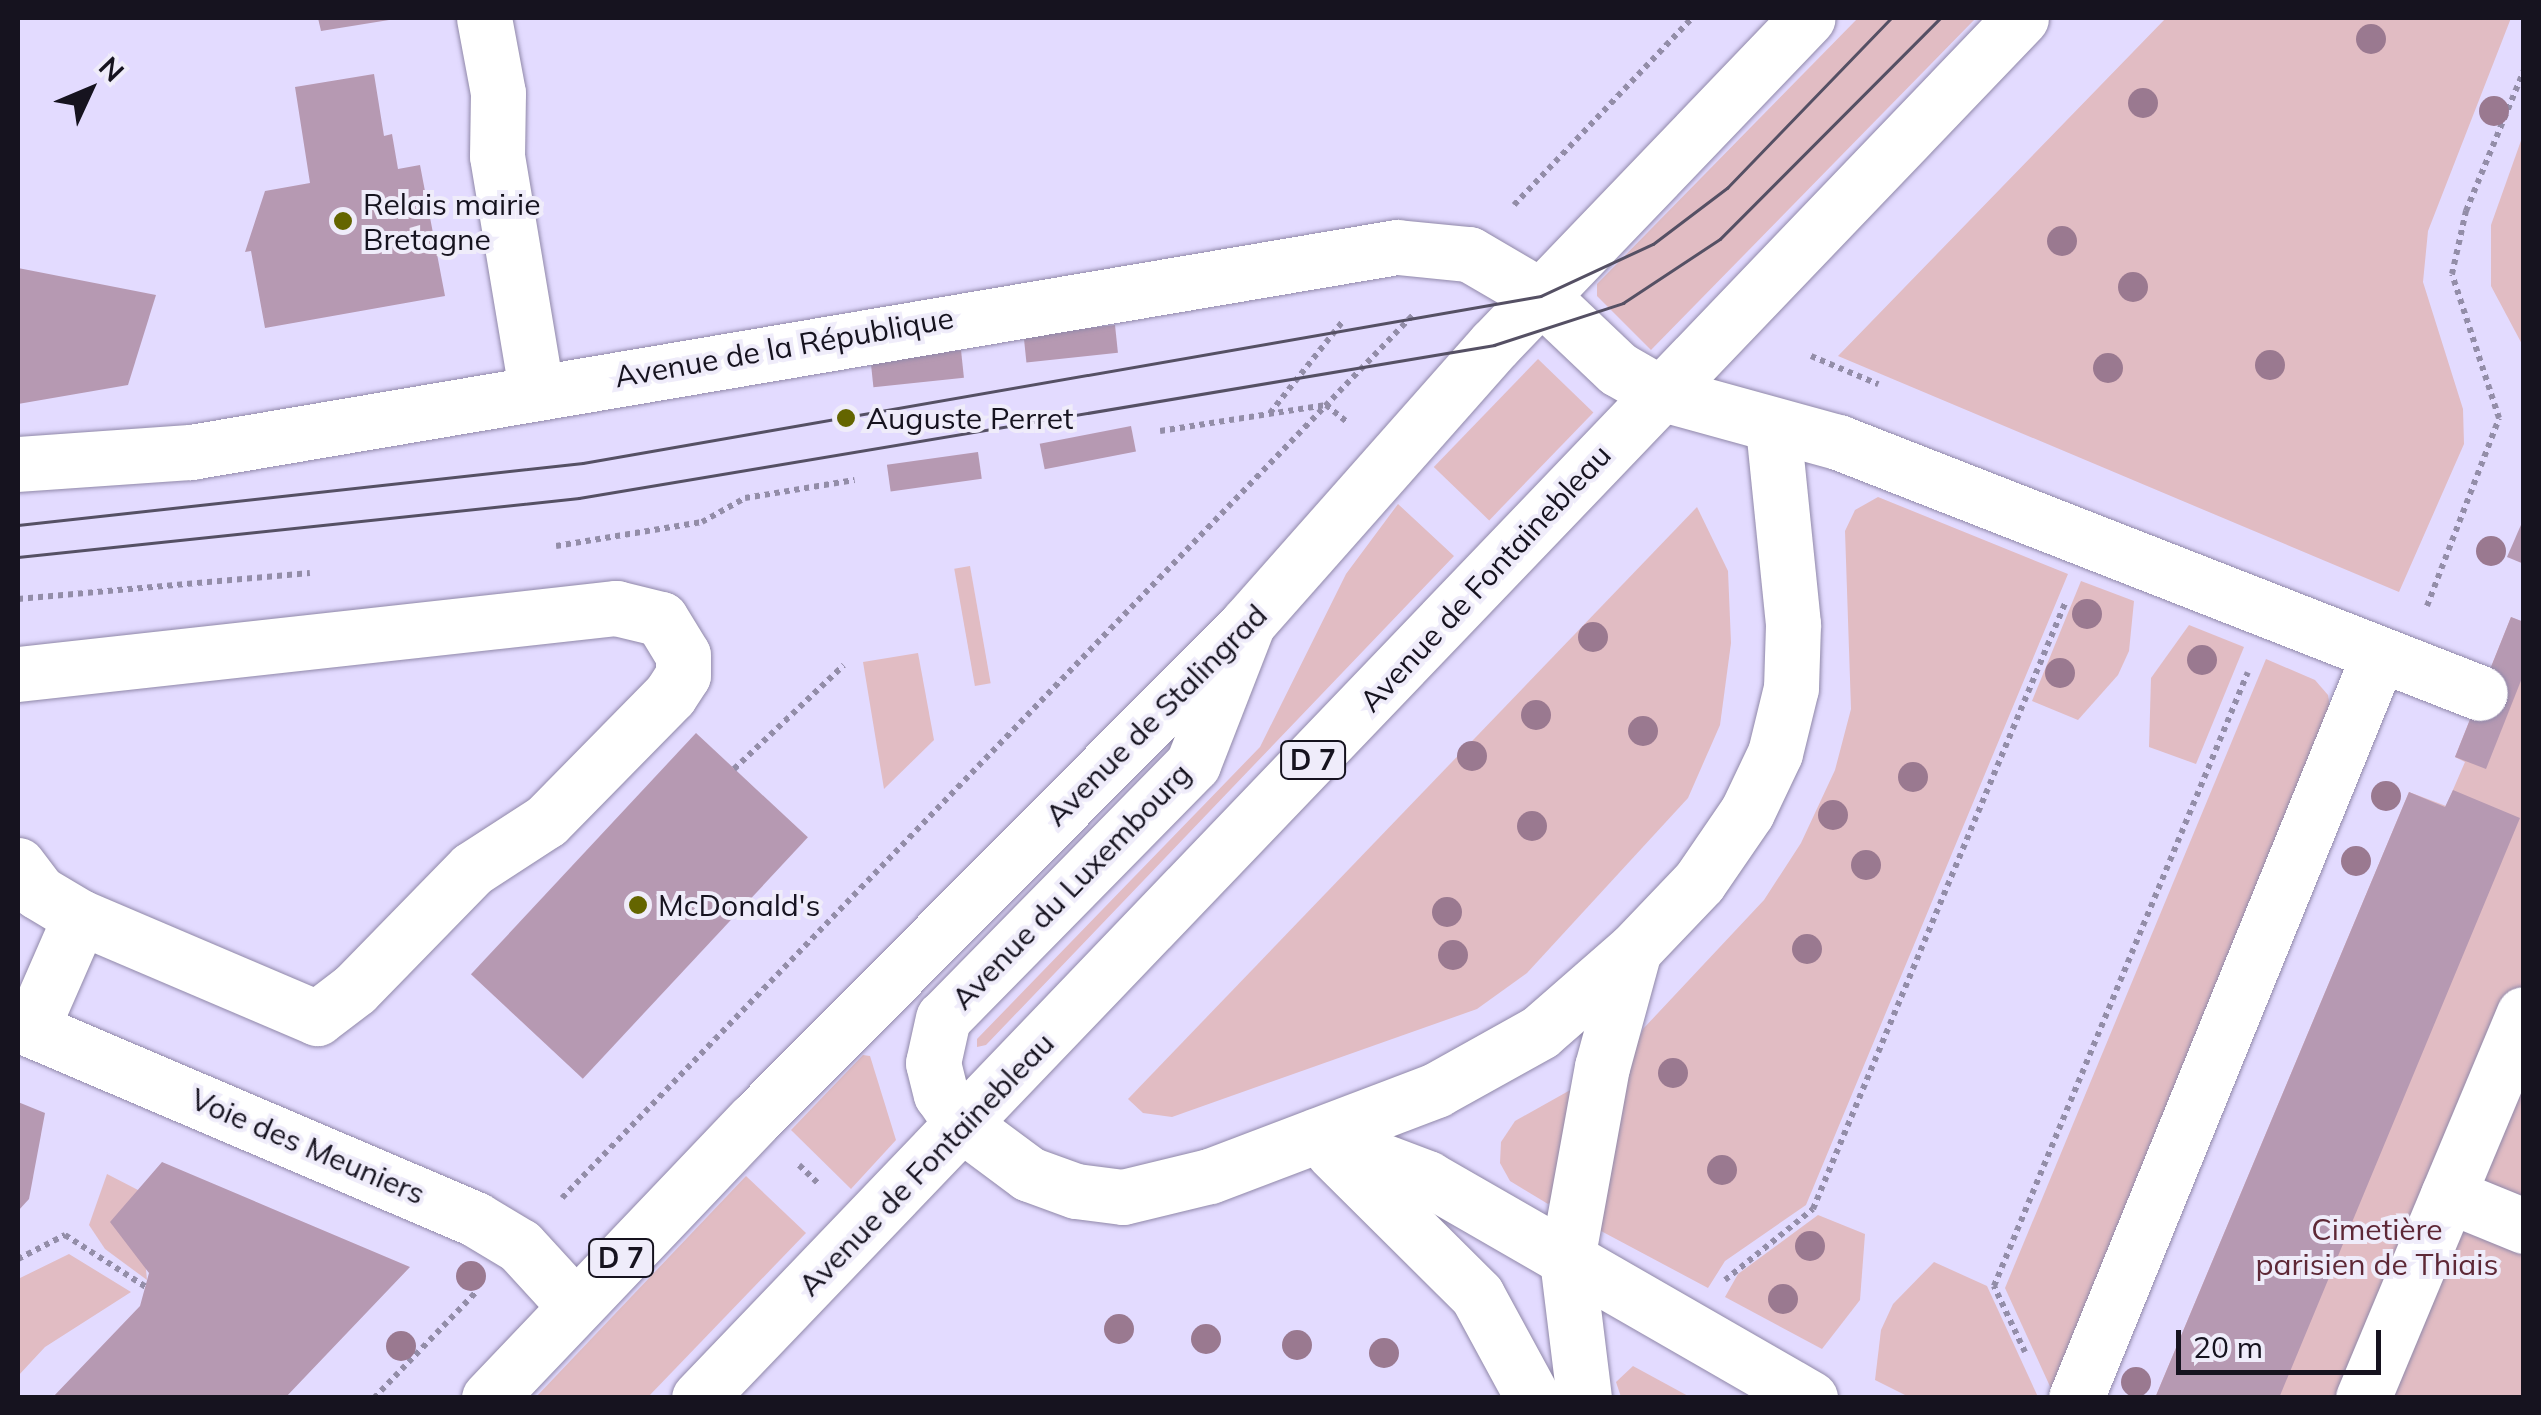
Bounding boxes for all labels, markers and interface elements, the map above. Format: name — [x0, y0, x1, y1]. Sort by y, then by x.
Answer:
north arrow — [40, 40, 140, 140]
text: N — [92, 49, 132, 89]
place label: Relais mairie Bretagne — [363, 186, 541, 256]
marker: Relais mairie Bretagne — [332, 210, 354, 232]
street label: Avenue de la République — [612, 299, 956, 395]
place label: Auguste Perret — [866, 400, 1074, 436]
marker: Auguste Perret — [835, 407, 857, 429]
street label: Avenue de Fontainebleau — [1352, 437, 1618, 719]
street label: Avenue de Stalingrad — [1038, 597, 1274, 833]
road number: D 7 — [1278, 737, 1348, 783]
street label: Avenue du Luxembourg — [944, 755, 1198, 1017]
place label: McDonald's — [658, 887, 820, 923]
marker: McDonald's — [627, 894, 649, 916]
street label: Avenue de Fontainebleau — [791, 1025, 1061, 1303]
street label: Voie des Meuniers — [186, 1080, 430, 1212]
park label: Cimetière parisien de Thiais — [2256, 1211, 2498, 1282]
road number: D 7 — [586, 1235, 656, 1281]
scale bar — [2181, 1310, 2386, 1372]
text: 20 m — [2193, 1328, 2263, 1366]

